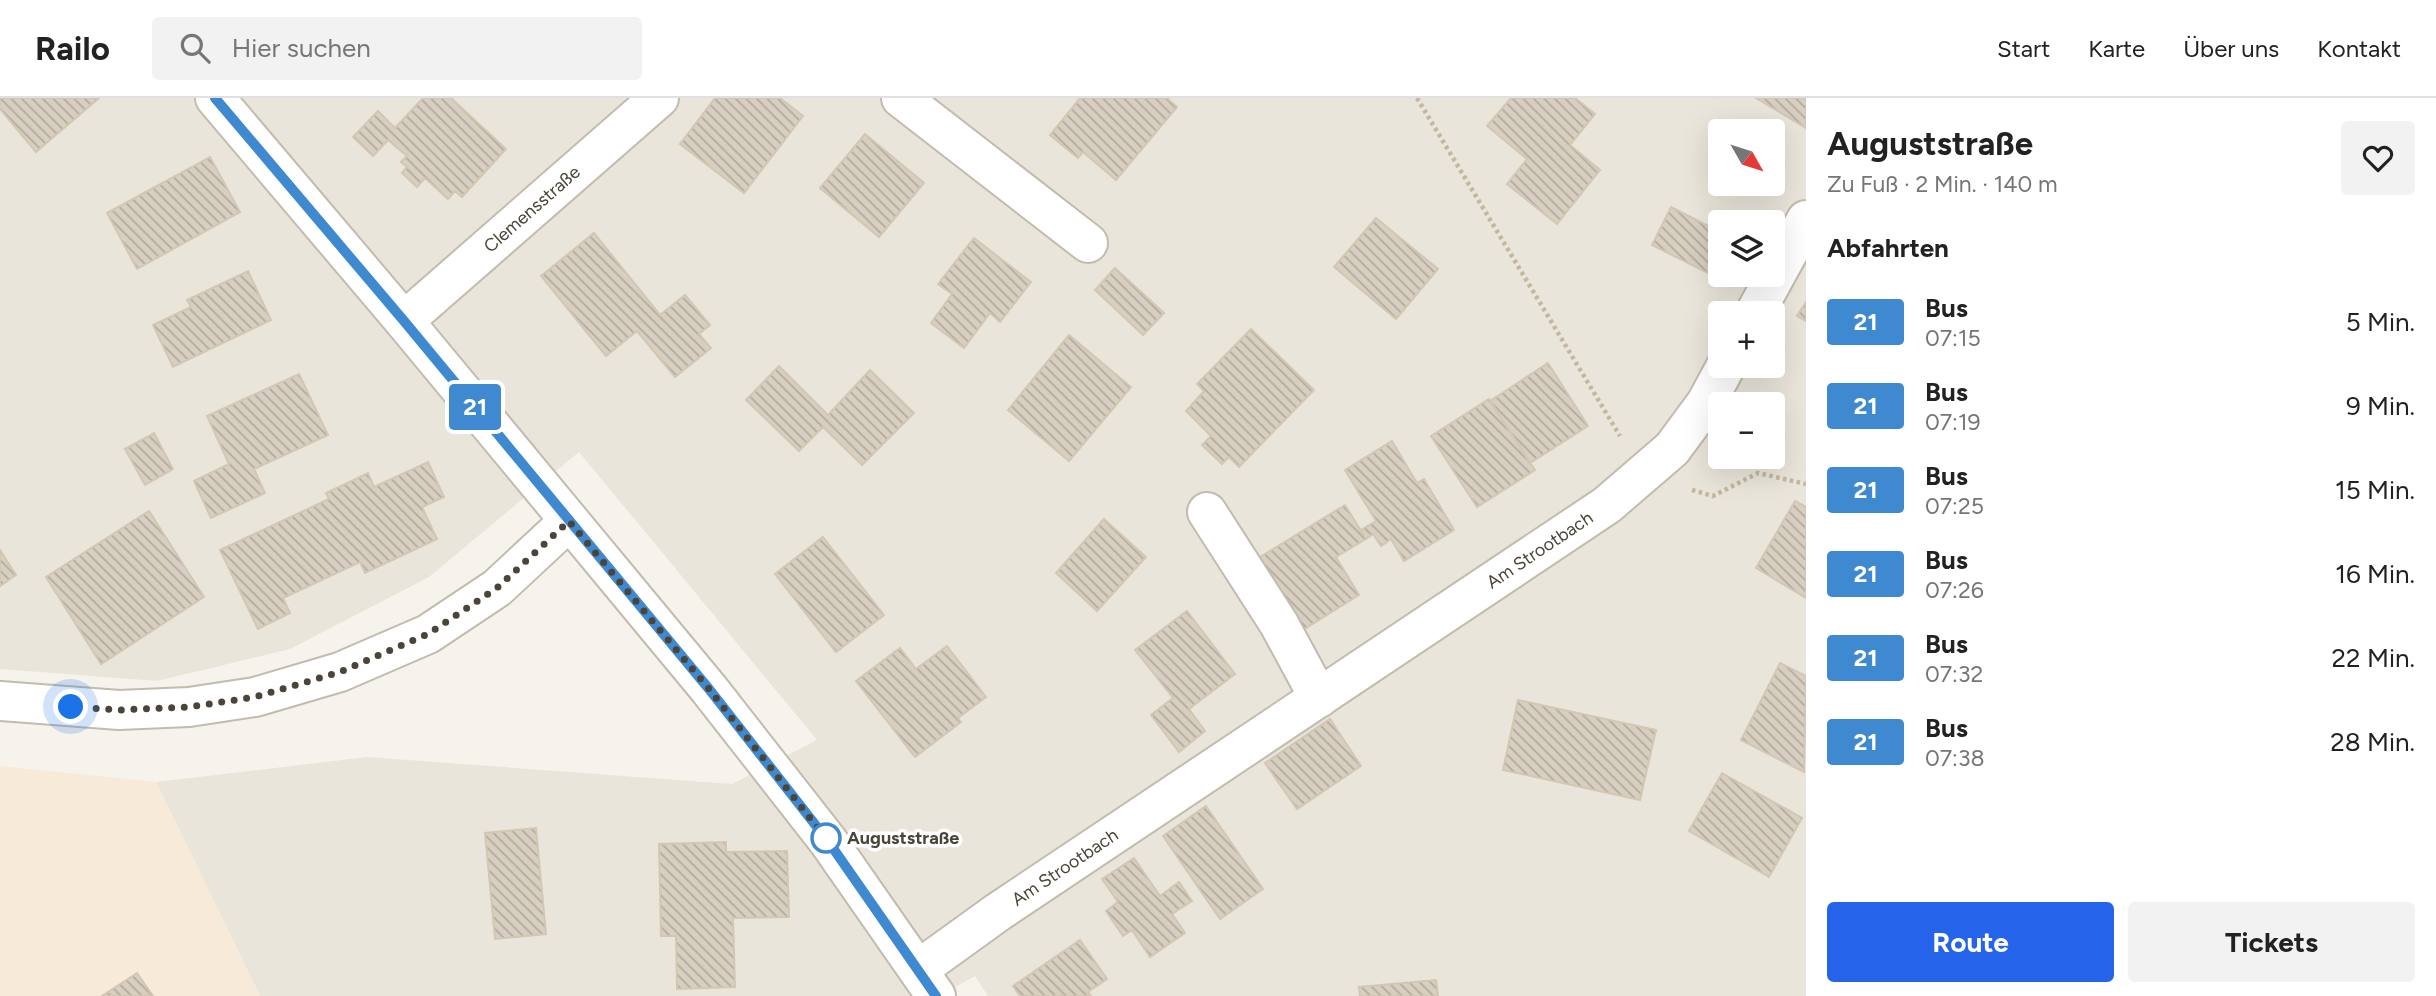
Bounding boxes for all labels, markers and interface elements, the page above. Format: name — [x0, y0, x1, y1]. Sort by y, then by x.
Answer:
search box — [152, 17, 642, 80]
text: Railo — [35, 29, 110, 68]
icon: search — [176, 29, 214, 67]
text: Hier suchen — [232, 32, 371, 64]
text: Start — [1997, 34, 2050, 63]
text: Karte — [2088, 34, 2145, 63]
text: Über uns — [2183, 34, 2279, 63]
text: Kontakt — [2317, 34, 2401, 63]
north arrow — [1708, 119, 1785, 196]
map controls — [1708, 119, 1785, 469]
button: heart — [2341, 121, 2415, 195]
text: Auguststraße — [1827, 124, 2033, 163]
street label: Clemensstraße — [479, 161, 585, 257]
text: Zu Fuß · 2 Min. · 140 m — [1827, 170, 2057, 198]
button: layers — [1708, 210, 1785, 287]
text: Abfahrten — [1827, 232, 1949, 264]
text: Bus — [1925, 292, 1968, 324]
button: + — [1708, 301, 1785, 378]
text: 5 Min. — [2346, 306, 2415, 338]
text: 21 — [1853, 307, 1878, 336]
text: 07:15 — [1925, 324, 1981, 352]
text: Bus — [1925, 376, 1968, 408]
line badge: 21 — [444, 384, 506, 430]
text: 9 Min. — [2346, 390, 2415, 422]
text: 21 — [1853, 391, 1878, 420]
text: 21 — [463, 392, 487, 421]
button: − — [1708, 392, 1785, 469]
text: 07:19 — [1925, 408, 1980, 436]
text: Bus — [1925, 460, 1968, 492]
text: 15 Min. — [2335, 474, 2415, 506]
text: 21 — [1853, 475, 1878, 504]
text: 07:25 — [1925, 492, 1984, 520]
street label: Am Strootbach — [1482, 507, 1597, 593]
text: Bus — [1925, 544, 1968, 576]
text: 16 Min. — [2335, 558, 2415, 590]
text: 21 — [1853, 559, 1878, 588]
text: 07:26 — [1925, 576, 1984, 604]
text: Bus — [1925, 628, 1968, 660]
text: 22 Min. — [2332, 642, 2415, 674]
text: 21 — [1853, 643, 1878, 672]
text: 07:32 — [1925, 660, 1983, 688]
your location — [53, 689, 88, 724]
text: Bus — [1925, 712, 1968, 744]
text: 28 Min. — [2330, 726, 2415, 758]
text: 21 — [1853, 727, 1878, 756]
text: 07:38 — [1925, 744, 1985, 772]
marker: Auguststraße — [811, 823, 841, 853]
street label: Am Strootbach — [1008, 824, 1122, 911]
place label: Auguststraße — [847, 827, 959, 849]
button: Route — [1827, 902, 2114, 982]
button: Tickets — [2128, 902, 2415, 982]

